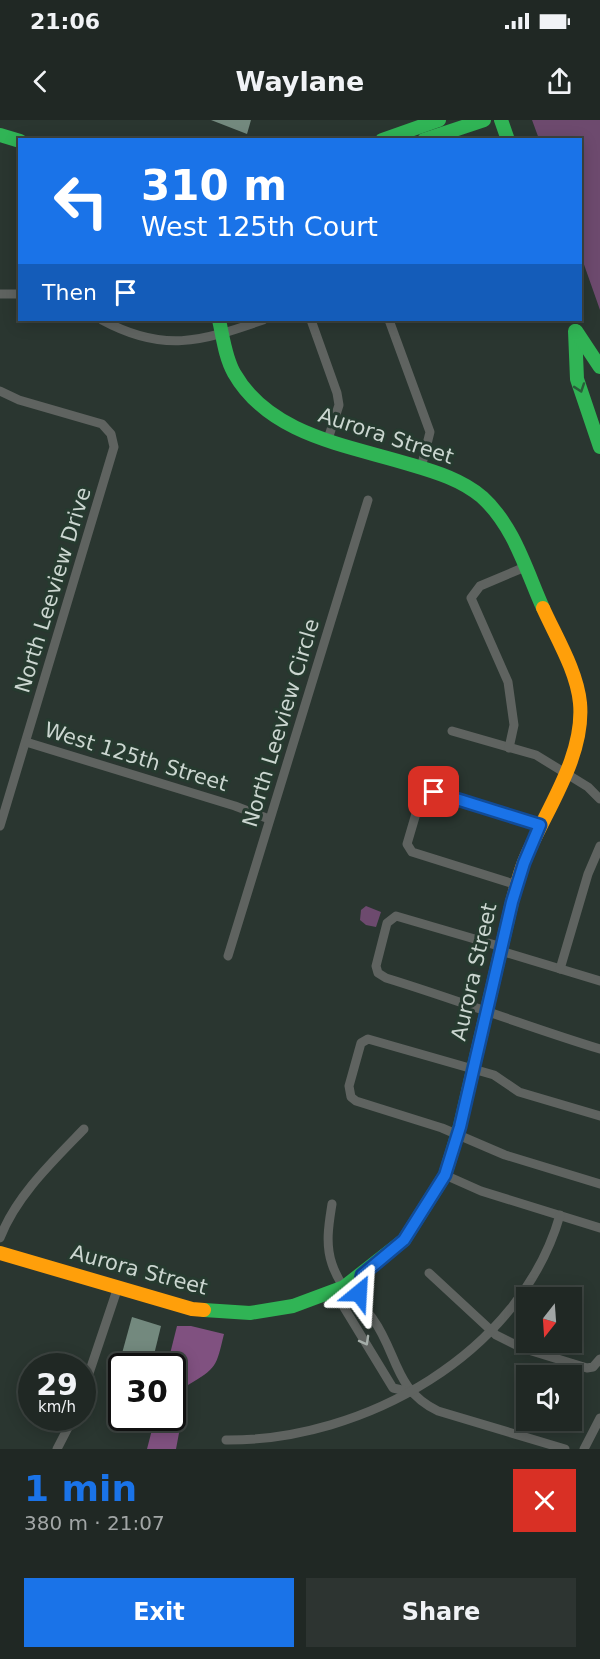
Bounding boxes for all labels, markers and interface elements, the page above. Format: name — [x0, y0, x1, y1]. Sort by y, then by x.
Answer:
text: 21:06 — [30, 9, 100, 34]
icon: back — [24, 65, 57, 98]
icon: share — [543, 65, 576, 98]
text: Waylane — [236, 66, 364, 97]
text: 310 m — [141, 161, 287, 210]
icon: left — [42, 162, 120, 240]
text: West 125th Court — [141, 211, 378, 242]
icon: arrive — [109, 276, 142, 309]
text: Then — [42, 280, 97, 305]
one-way arrow — [573, 383, 586, 393]
street label: Aurora Street — [315, 403, 457, 469]
street label: North Leeview Drive — [10, 484, 96, 696]
street label: North Leeview Circle — [238, 616, 324, 830]
street label: West 125th Street — [41, 718, 231, 796]
pin — [408, 766, 459, 817]
icon: arrive — [417, 775, 450, 808]
street label: Aurora Street — [446, 901, 502, 1043]
street label: Aurora Street — [68, 1240, 210, 1300]
position arrow — [327, 1261, 391, 1325]
north arrow — [516, 1287, 582, 1353]
map controls — [516, 1287, 582, 1431]
one-way arrow — [358, 1334, 369, 1345]
speed limit sign: 30 — [108, 1353, 186, 1431]
button: sound — [516, 1365, 582, 1431]
text: 29 — [36, 1367, 78, 1402]
text: km/h — [38, 1398, 76, 1416]
text: 1 min — [24, 1468, 137, 1509]
button: close — [513, 1469, 576, 1532]
text: 380 m · 21:07 — [24, 1511, 165, 1535]
button: Exit — [24, 1578, 294, 1647]
button: Share — [306, 1578, 576, 1647]

